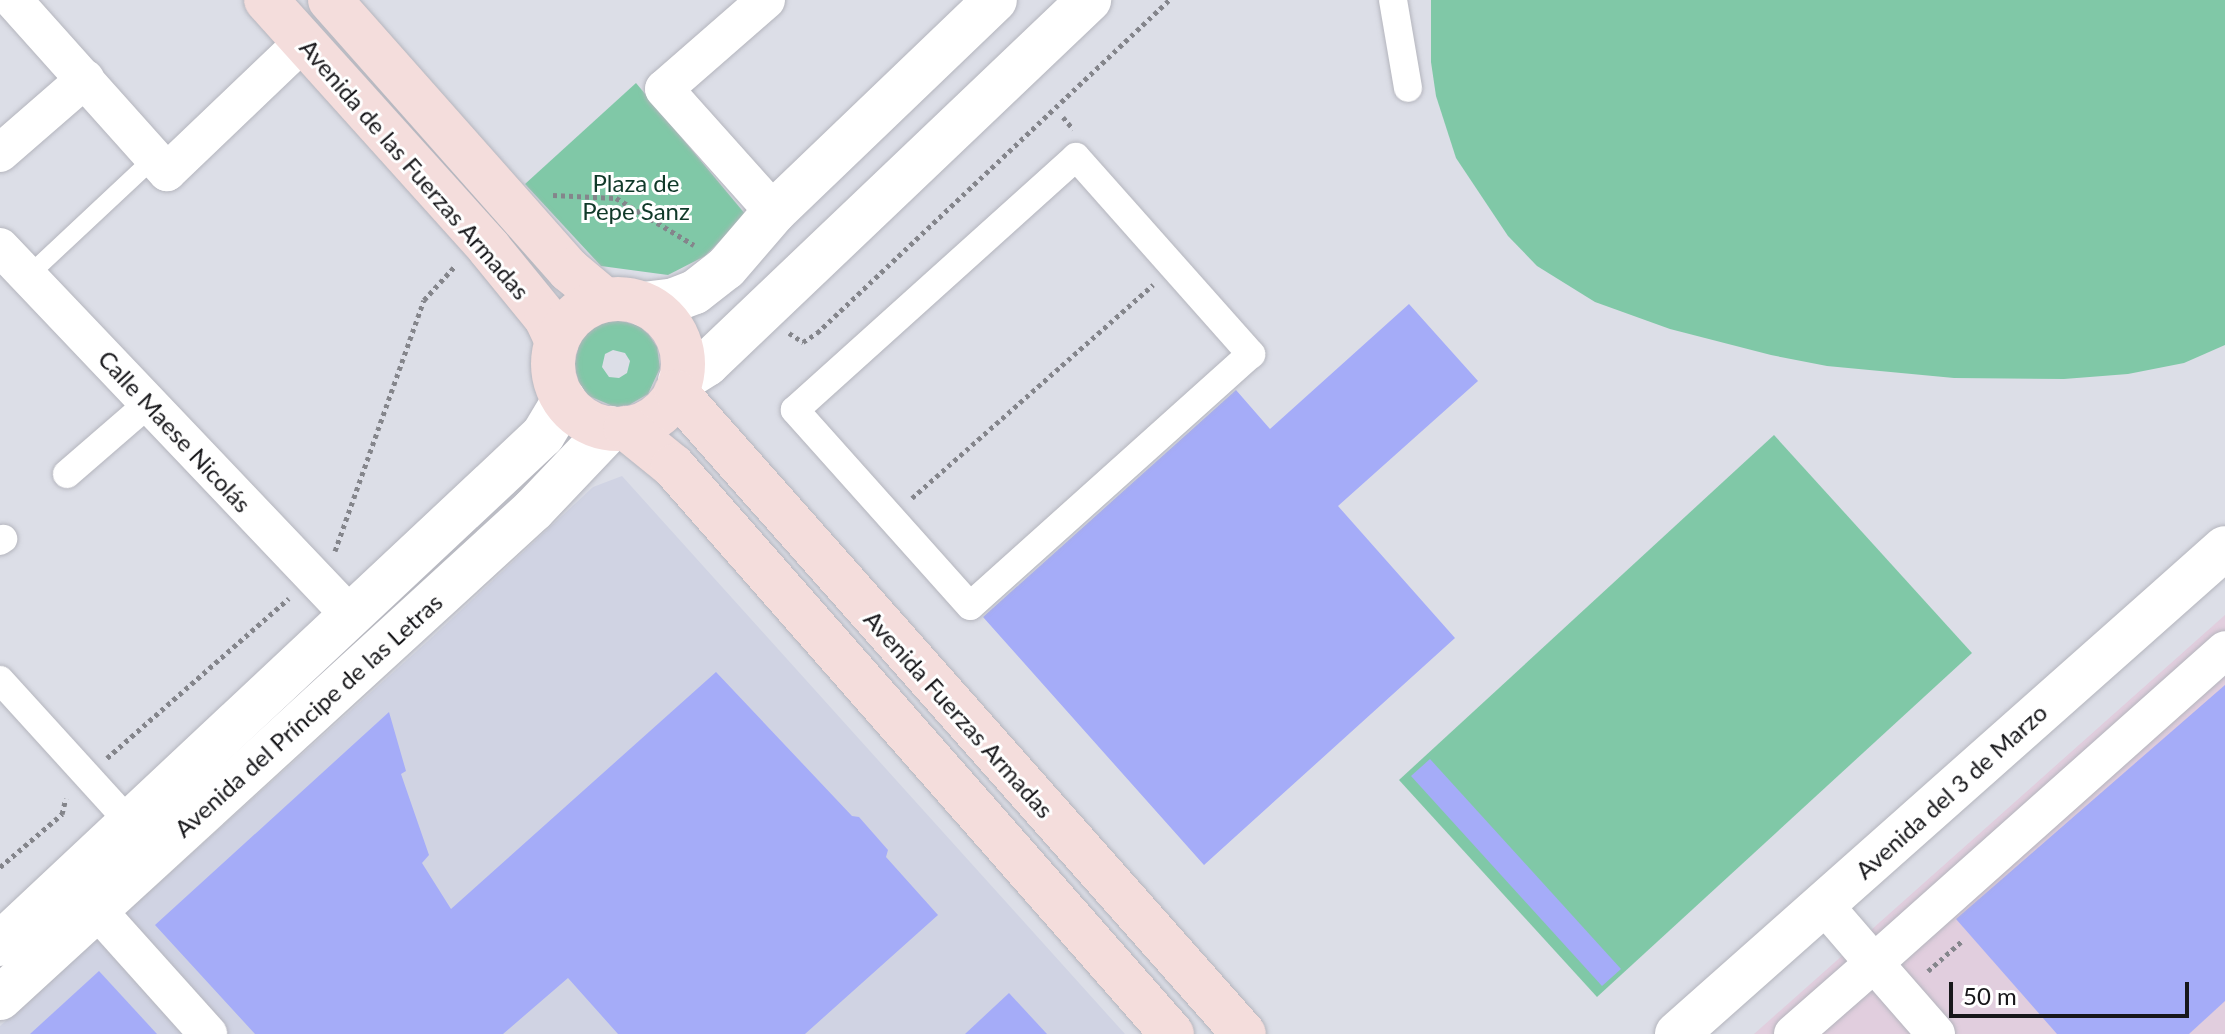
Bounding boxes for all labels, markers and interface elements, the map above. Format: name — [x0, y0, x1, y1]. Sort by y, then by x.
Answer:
street label: Avenida de las Fuerzas Armadas — [294, 33, 536, 305]
park label: Plaza de Pepe Sanz — [582, 169, 690, 225]
street label: Calle Maese Nicolás — [93, 344, 257, 518]
street label: Avenida del Príncipe de las Letras — [168, 587, 448, 843]
street label: Avenida Fuerzas Armadas — [858, 604, 1060, 824]
street label: Avenida del 3 de Marzo — [1849, 697, 2053, 885]
scale bar — [1953, 966, 2193, 1016]
text: 50 m — [1963, 981, 2017, 1010]

